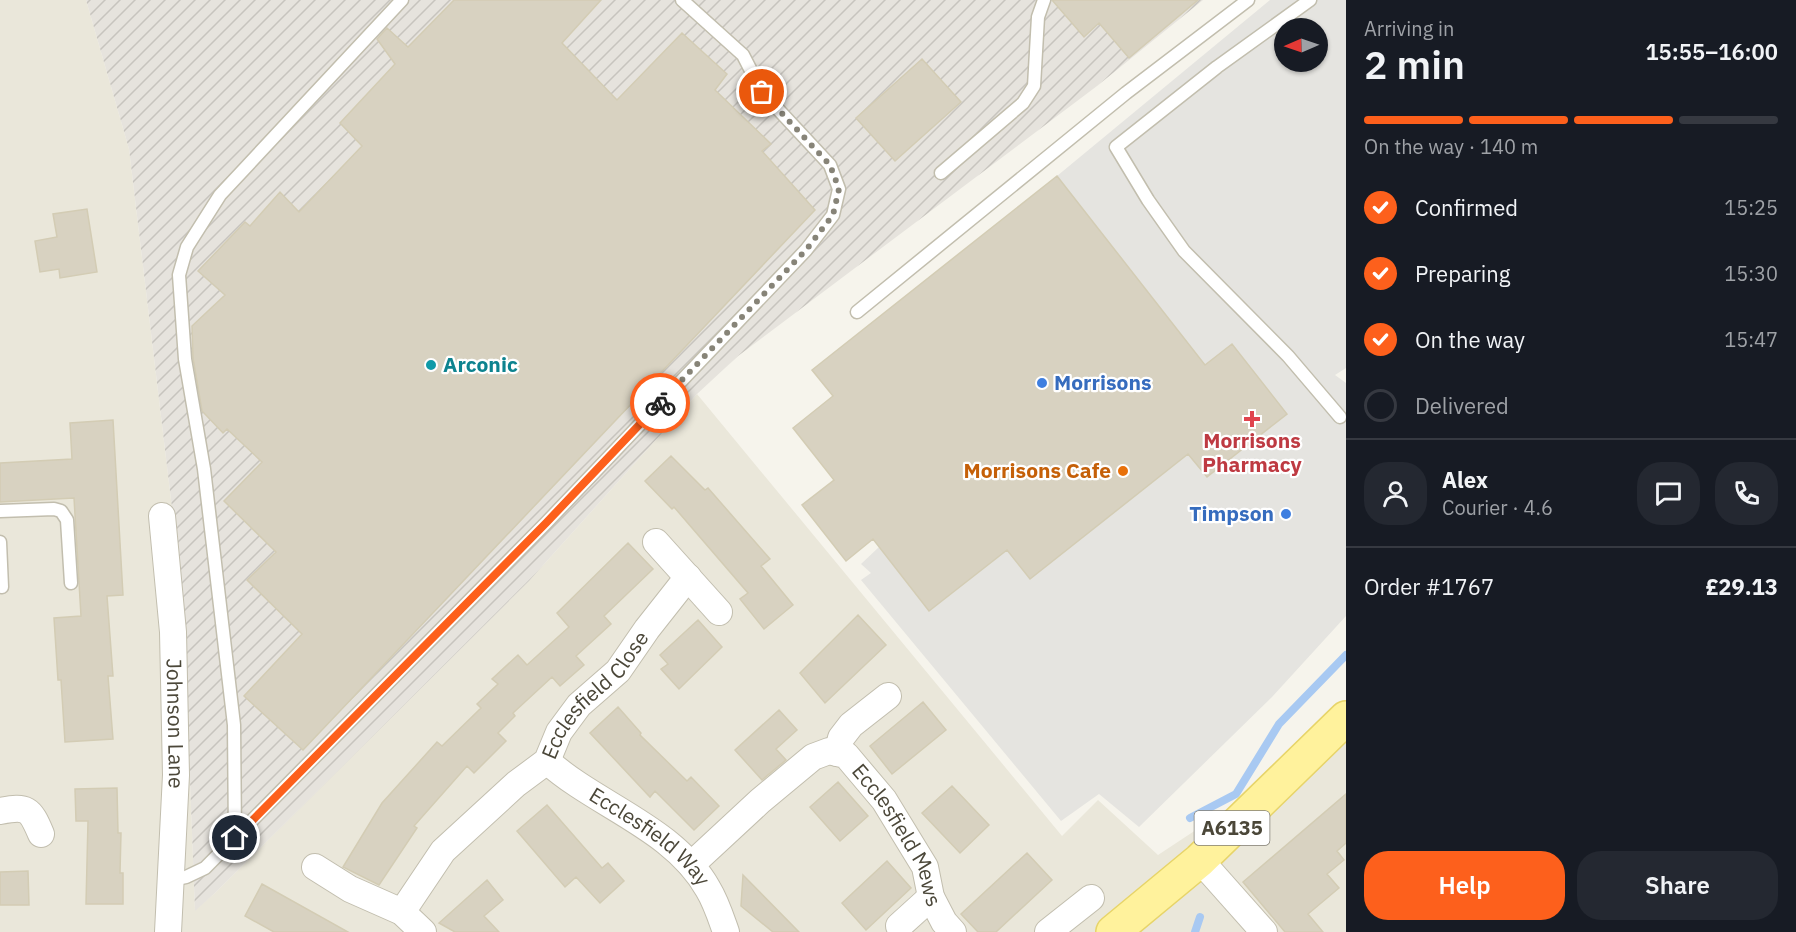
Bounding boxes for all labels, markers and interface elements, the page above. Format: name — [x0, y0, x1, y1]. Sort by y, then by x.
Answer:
text: Arriving in — [1364, 15, 1454, 42]
north arrow — [1274, 18, 1328, 72]
map controls — [1274, 18, 1328, 72]
text: 15:55–16:00 — [1645, 37, 1778, 66]
text: 2 min — [1364, 39, 1465, 90]
pin — [736, 66, 787, 117]
icon: bag — [745, 75, 778, 108]
text: On the way · 140 m — [1364, 133, 1538, 160]
icon: check — [1364, 191, 1397, 224]
text: Confirmed — [1415, 193, 1518, 222]
text: 15:25 — [1724, 194, 1778, 221]
icon: check — [1364, 257, 1397, 290]
text: Preparing — [1415, 259, 1510, 288]
text: 15:30 — [1724, 260, 1778, 287]
icon: check — [1364, 323, 1397, 356]
text: On the way — [1415, 325, 1525, 354]
text: 15:47 — [1724, 326, 1778, 353]
place label: Arconic — [443, 350, 518, 378]
marker: Arconic — [424, 358, 438, 372]
place label: Morrisons — [1054, 368, 1152, 396]
courier — [630, 373, 690, 433]
marker: Morrisons — [1035, 376, 1049, 390]
icon: bike — [644, 387, 677, 420]
text: Delivered — [1415, 391, 1509, 420]
marker: Morrisons Pharmacy — [1245, 412, 1259, 426]
place label: Morrisons Pharmacy — [1202, 426, 1303, 478]
place label: Morrisons Cafe — [964, 456, 1111, 484]
button: person — [1364, 462, 1427, 525]
button: chat — [1637, 462, 1700, 525]
button: phone — [1715, 462, 1778, 525]
marker: Morrisons Cafe — [1116, 464, 1130, 478]
text: Alex — [1442, 465, 1488, 494]
text: Courier · 4.6 — [1442, 494, 1553, 521]
place label: Timpson — [1189, 499, 1274, 527]
marker: Timpson — [1279, 507, 1293, 521]
text: Order #1767 — [1364, 572, 1494, 601]
text: £29.13 — [1706, 572, 1778, 601]
street label: Ecclesfield Close — [534, 625, 655, 763]
street label: Johnson Lane — [161, 658, 191, 789]
street label: Ecclesfield Mews — [846, 757, 949, 911]
street label: Ecclesfield Way — [584, 780, 718, 891]
road number: A6135 — [1194, 811, 1270, 845]
pin — [209, 812, 260, 863]
icon: home — [218, 821, 251, 854]
button: Help — [1364, 851, 1565, 920]
button: Share — [1577, 851, 1778, 920]

